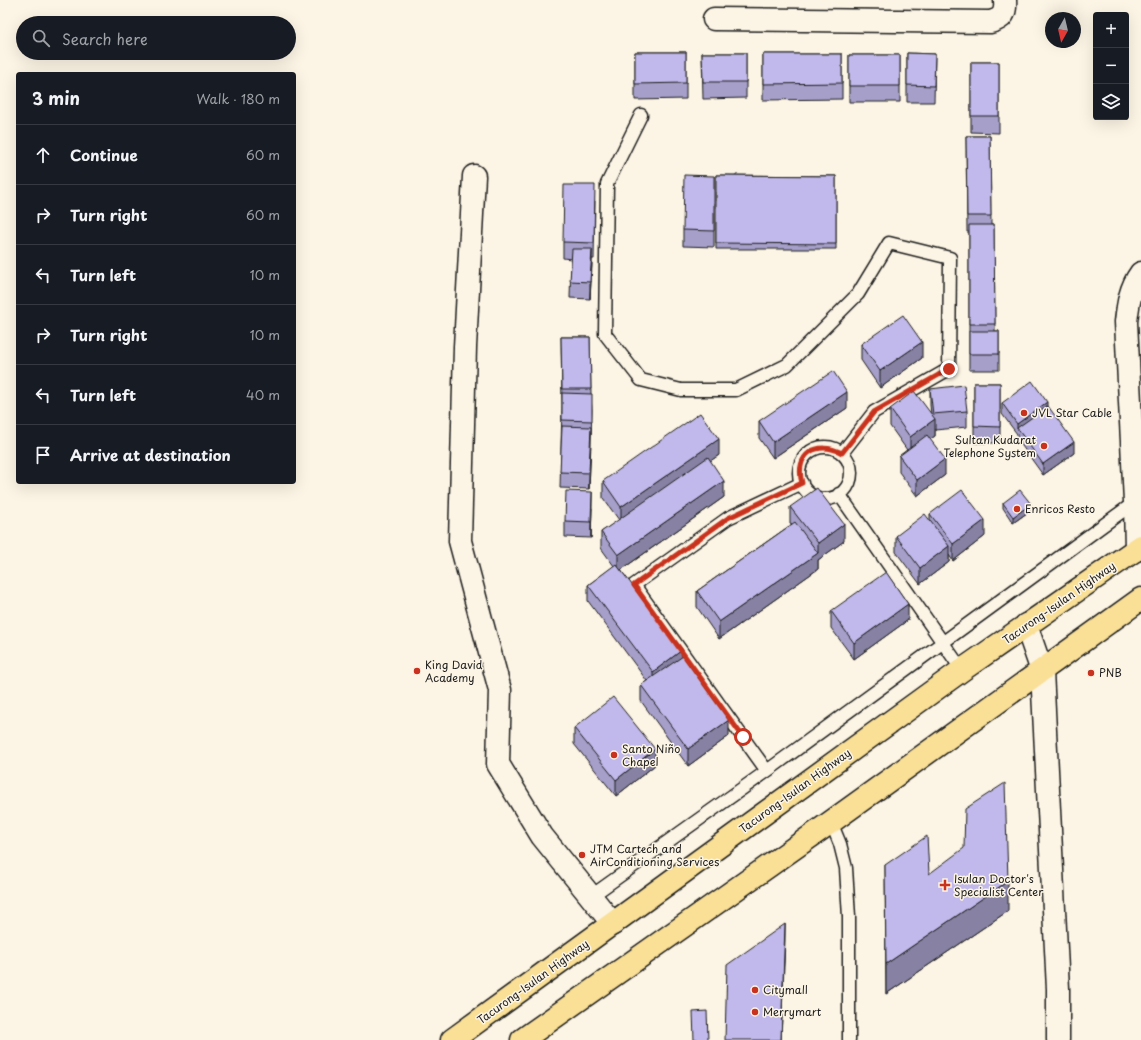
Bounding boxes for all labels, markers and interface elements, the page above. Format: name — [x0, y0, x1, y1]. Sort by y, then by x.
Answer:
north arrow — [1045, 12, 1081, 48]
map controls — [1093, 12, 1129, 120]
button: + — [1093, 12, 1129, 48]
search box — [16, 16, 296, 60]
icon: search — [30, 27, 52, 49]
text: Search here — [62, 27, 148, 50]
button: − — [1093, 48, 1129, 84]
button: layers — [1093, 84, 1129, 120]
text: 3 min — [32, 85, 80, 111]
text: Walk · 180 m — [197, 89, 280, 108]
text: Continue — [70, 143, 138, 166]
icon: ahead — [32, 144, 54, 166]
text: 60 m — [246, 145, 280, 164]
text: Turn right — [70, 203, 147, 226]
icon: right — [32, 204, 54, 226]
text: 60 m — [246, 205, 280, 224]
text: Turn left — [70, 263, 136, 286]
icon: left — [32, 264, 54, 286]
text: 10 m — [250, 265, 280, 284]
text: Turn right — [70, 323, 147, 346]
icon: right — [32, 324, 54, 346]
text: 10 m — [250, 325, 280, 344]
route end — [940, 360, 958, 378]
text: Turn left — [70, 383, 136, 406]
icon: left — [32, 384, 54, 406]
text: 40 m — [246, 385, 280, 404]
place label: JVL Star Cable — [1032, 404, 1112, 421]
marker: JVL Star Cable — [1019, 408, 1029, 418]
place label: Sultan Kudarat Telephone System — [943, 431, 1037, 461]
marker: Sultan Kudarat Telephone System — [1039, 441, 1049, 451]
text: Arrive at destination — [70, 443, 231, 466]
icon: arrive — [32, 444, 54, 466]
place label: Enricos Resto — [1025, 500, 1095, 517]
marker: Enricos Resto — [1012, 504, 1022, 514]
street label: Tacurong-Isulan Highway — [999, 557, 1119, 648]
place label: King David Academy — [425, 656, 483, 686]
place label: PNB — [1099, 664, 1122, 681]
marker: King David Academy — [412, 666, 422, 676]
marker: PNB — [1086, 668, 1096, 678]
route start — [734, 728, 752, 746]
place label: Santo Niño Chapel — [622, 740, 680, 770]
street label: Tacurong-Isulan Highway — [735, 744, 854, 837]
marker: Santo Niño Chapel — [609, 750, 619, 760]
place label: JTM Cartech and AirConditioning Services — [590, 840, 719, 870]
marker: JTM Cartech and AirConditioning Services — [577, 850, 587, 860]
place label: Isulan Doctor's Specialist Center — [954, 870, 1044, 900]
marker: Isulan Doctor's Specialist Center — [939, 879, 951, 891]
street label: Tacurong-Isulan Highway — [473, 935, 592, 1028]
place label: Citymall — [763, 981, 808, 998]
marker: Citymall — [750, 985, 760, 995]
place label: Merrymart — [763, 1003, 822, 1020]
marker: Merrymart — [750, 1007, 760, 1017]

